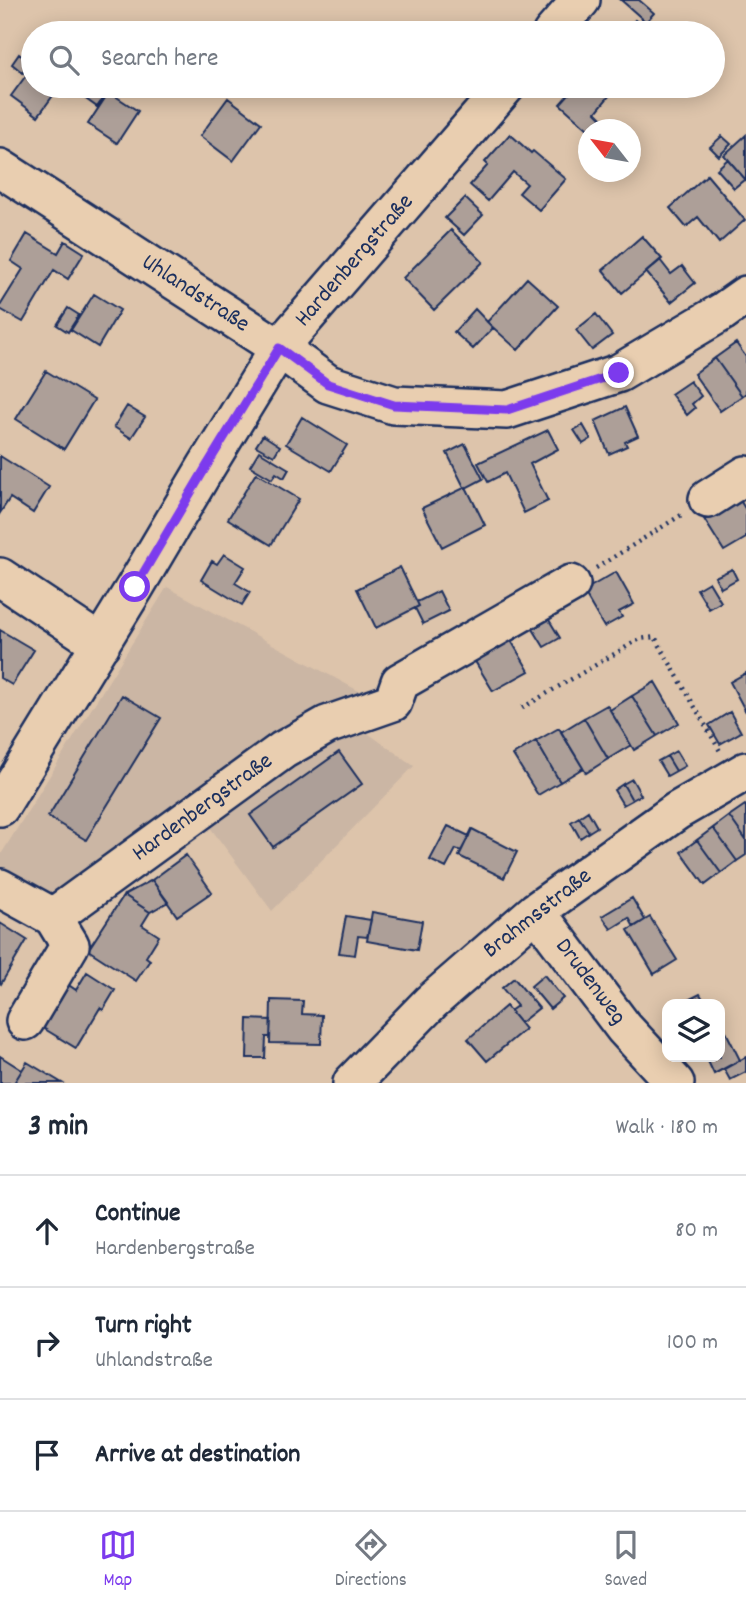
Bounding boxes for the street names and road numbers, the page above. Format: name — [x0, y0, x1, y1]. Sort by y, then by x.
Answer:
street label: Hardenbergstraße — [287, 187, 423, 335]
street label: Uhlandstraße — [134, 246, 256, 342]
street label: Hardenbergstraße — [126, 745, 280, 871]
street label: Brahmsstraße — [476, 861, 600, 967]
street label: Drudenweg — [546, 931, 634, 1033]

